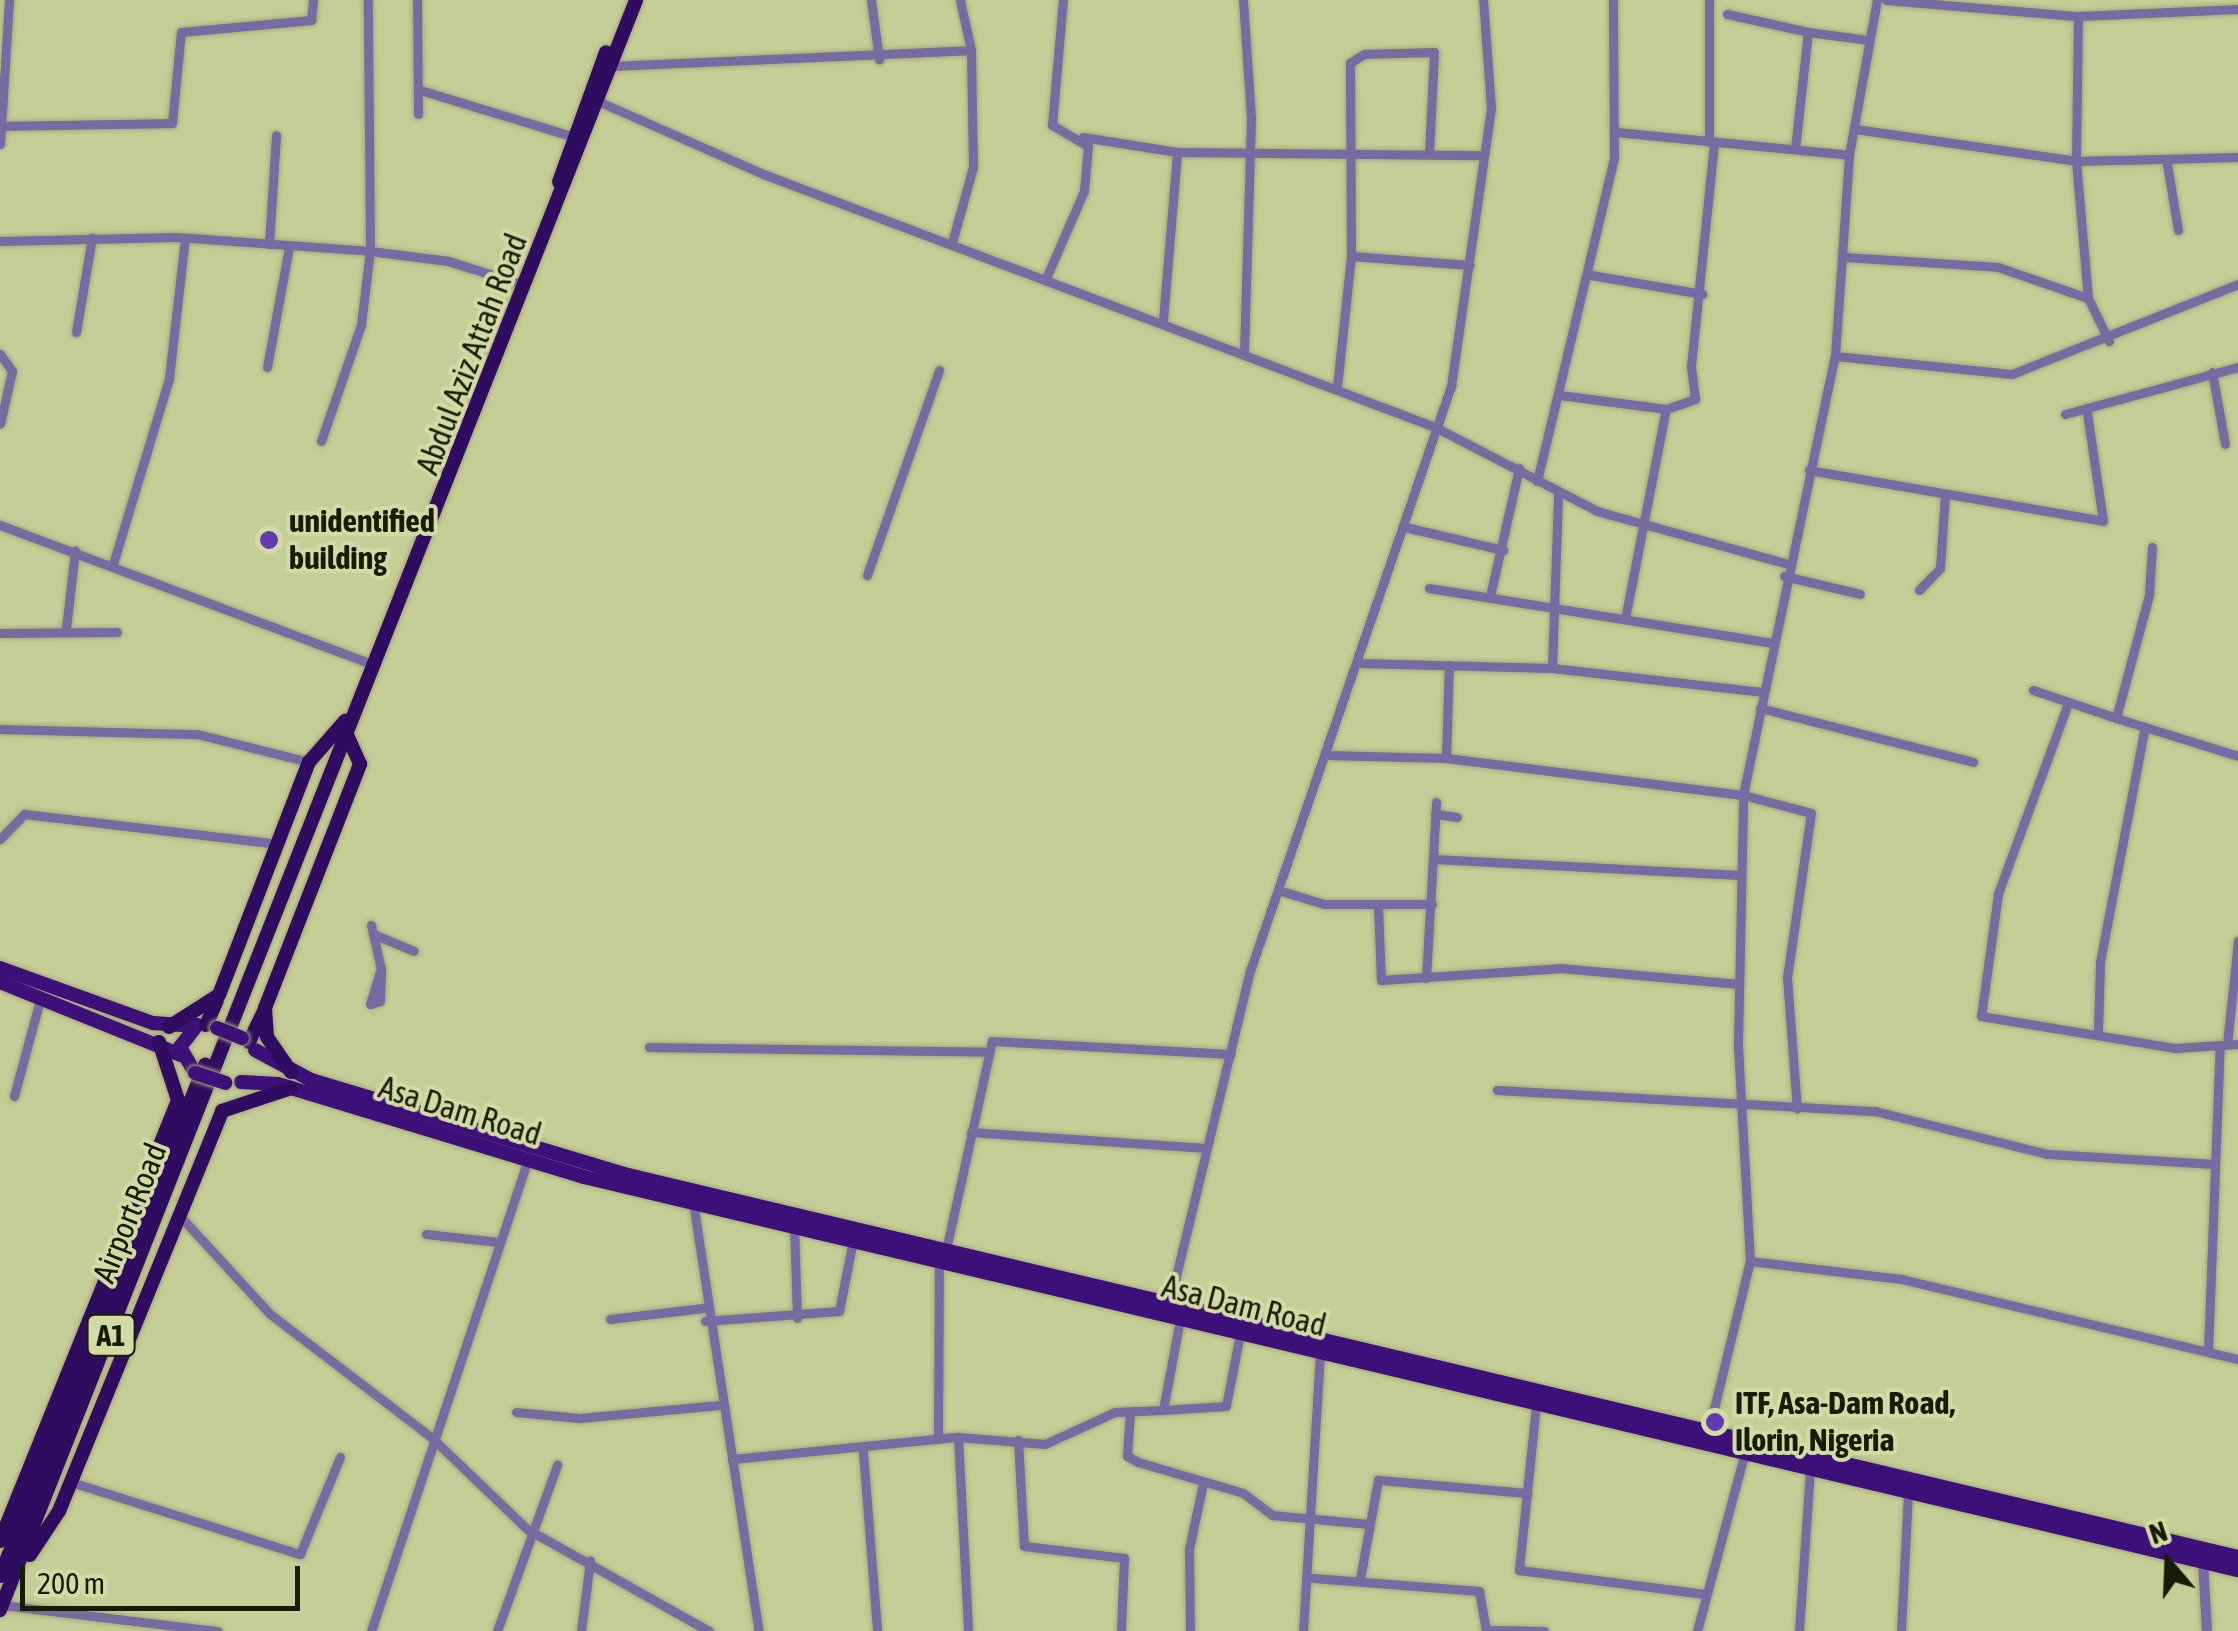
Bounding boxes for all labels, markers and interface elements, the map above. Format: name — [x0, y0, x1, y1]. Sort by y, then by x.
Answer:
street label: Abdul Aziz Attah Road — [408, 228, 536, 480]
place label: unidentified building — [289, 503, 435, 578]
marker: unidentified building — [258, 529, 280, 551]
street label: Asa Dam Road — [374, 1068, 546, 1154]
street label: Airport Road — [85, 1138, 175, 1288]
street label: Asa Dam Road — [1158, 1267, 1330, 1345]
road number: A1 — [86, 1310, 136, 1360]
place label: ITF, Asa-Dam Road, Ilorin, Nigeria — [1735, 1385, 1955, 1460]
marker: ITF, Asa-Dam Road, Ilorin, Nigeria — [1704, 1411, 1726, 1433]
north arrow — [2118, 1511, 2218, 1611]
text: N — [2145, 1515, 2171, 1550]
scale bar — [25, 1546, 305, 1608]
text: 200 m — [37, 1566, 105, 1600]

